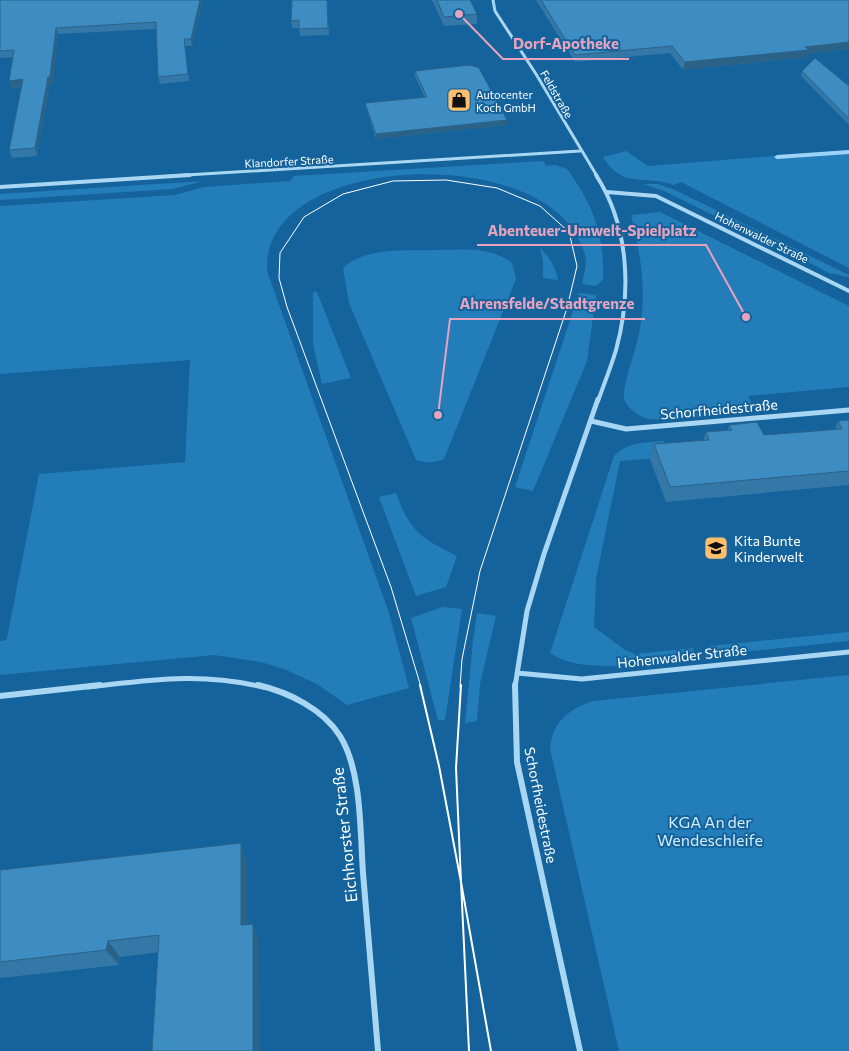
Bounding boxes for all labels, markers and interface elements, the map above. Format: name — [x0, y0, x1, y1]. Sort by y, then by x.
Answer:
callout: Dorf-Apotheke — [503, 29, 629, 59]
text: Dorf-Apotheke — [513, 34, 619, 52]
street label: Feldstraße — [538, 68, 576, 120]
shop icon: Autocenter Koch GmbH — [446, 87, 472, 113]
place label: Autocenter Koch GmbH — [476, 88, 536, 114]
street label: Klandorfer Straße — [244, 152, 334, 170]
street label: Hohenwalder Straße — [713, 209, 811, 265]
callout: Abenteuer-Umwelt-Spielplatz — [477, 215, 706, 245]
text: Abenteuer-Umwelt-Spielplatz — [487, 221, 697, 239]
callout: Ahrensfelde/Stadtgrenze — [450, 289, 645, 319]
text: Ahrensfelde/Stadtgrenze — [460, 294, 635, 312]
street label: Schorfheidestraße — [660, 395, 778, 423]
place label: Kita Bunte Kinderwelt — [734, 532, 804, 565]
school or university icon: Kita Bunte Kinderwelt — [703, 535, 729, 561]
street label: Hohenwalder Straße — [616, 641, 748, 671]
street label: Schorfheidestraße — [521, 746, 561, 864]
street label: Eichhorster Straße — [327, 767, 361, 903]
park label: KGA An der Wendeschleife — [657, 812, 763, 849]

